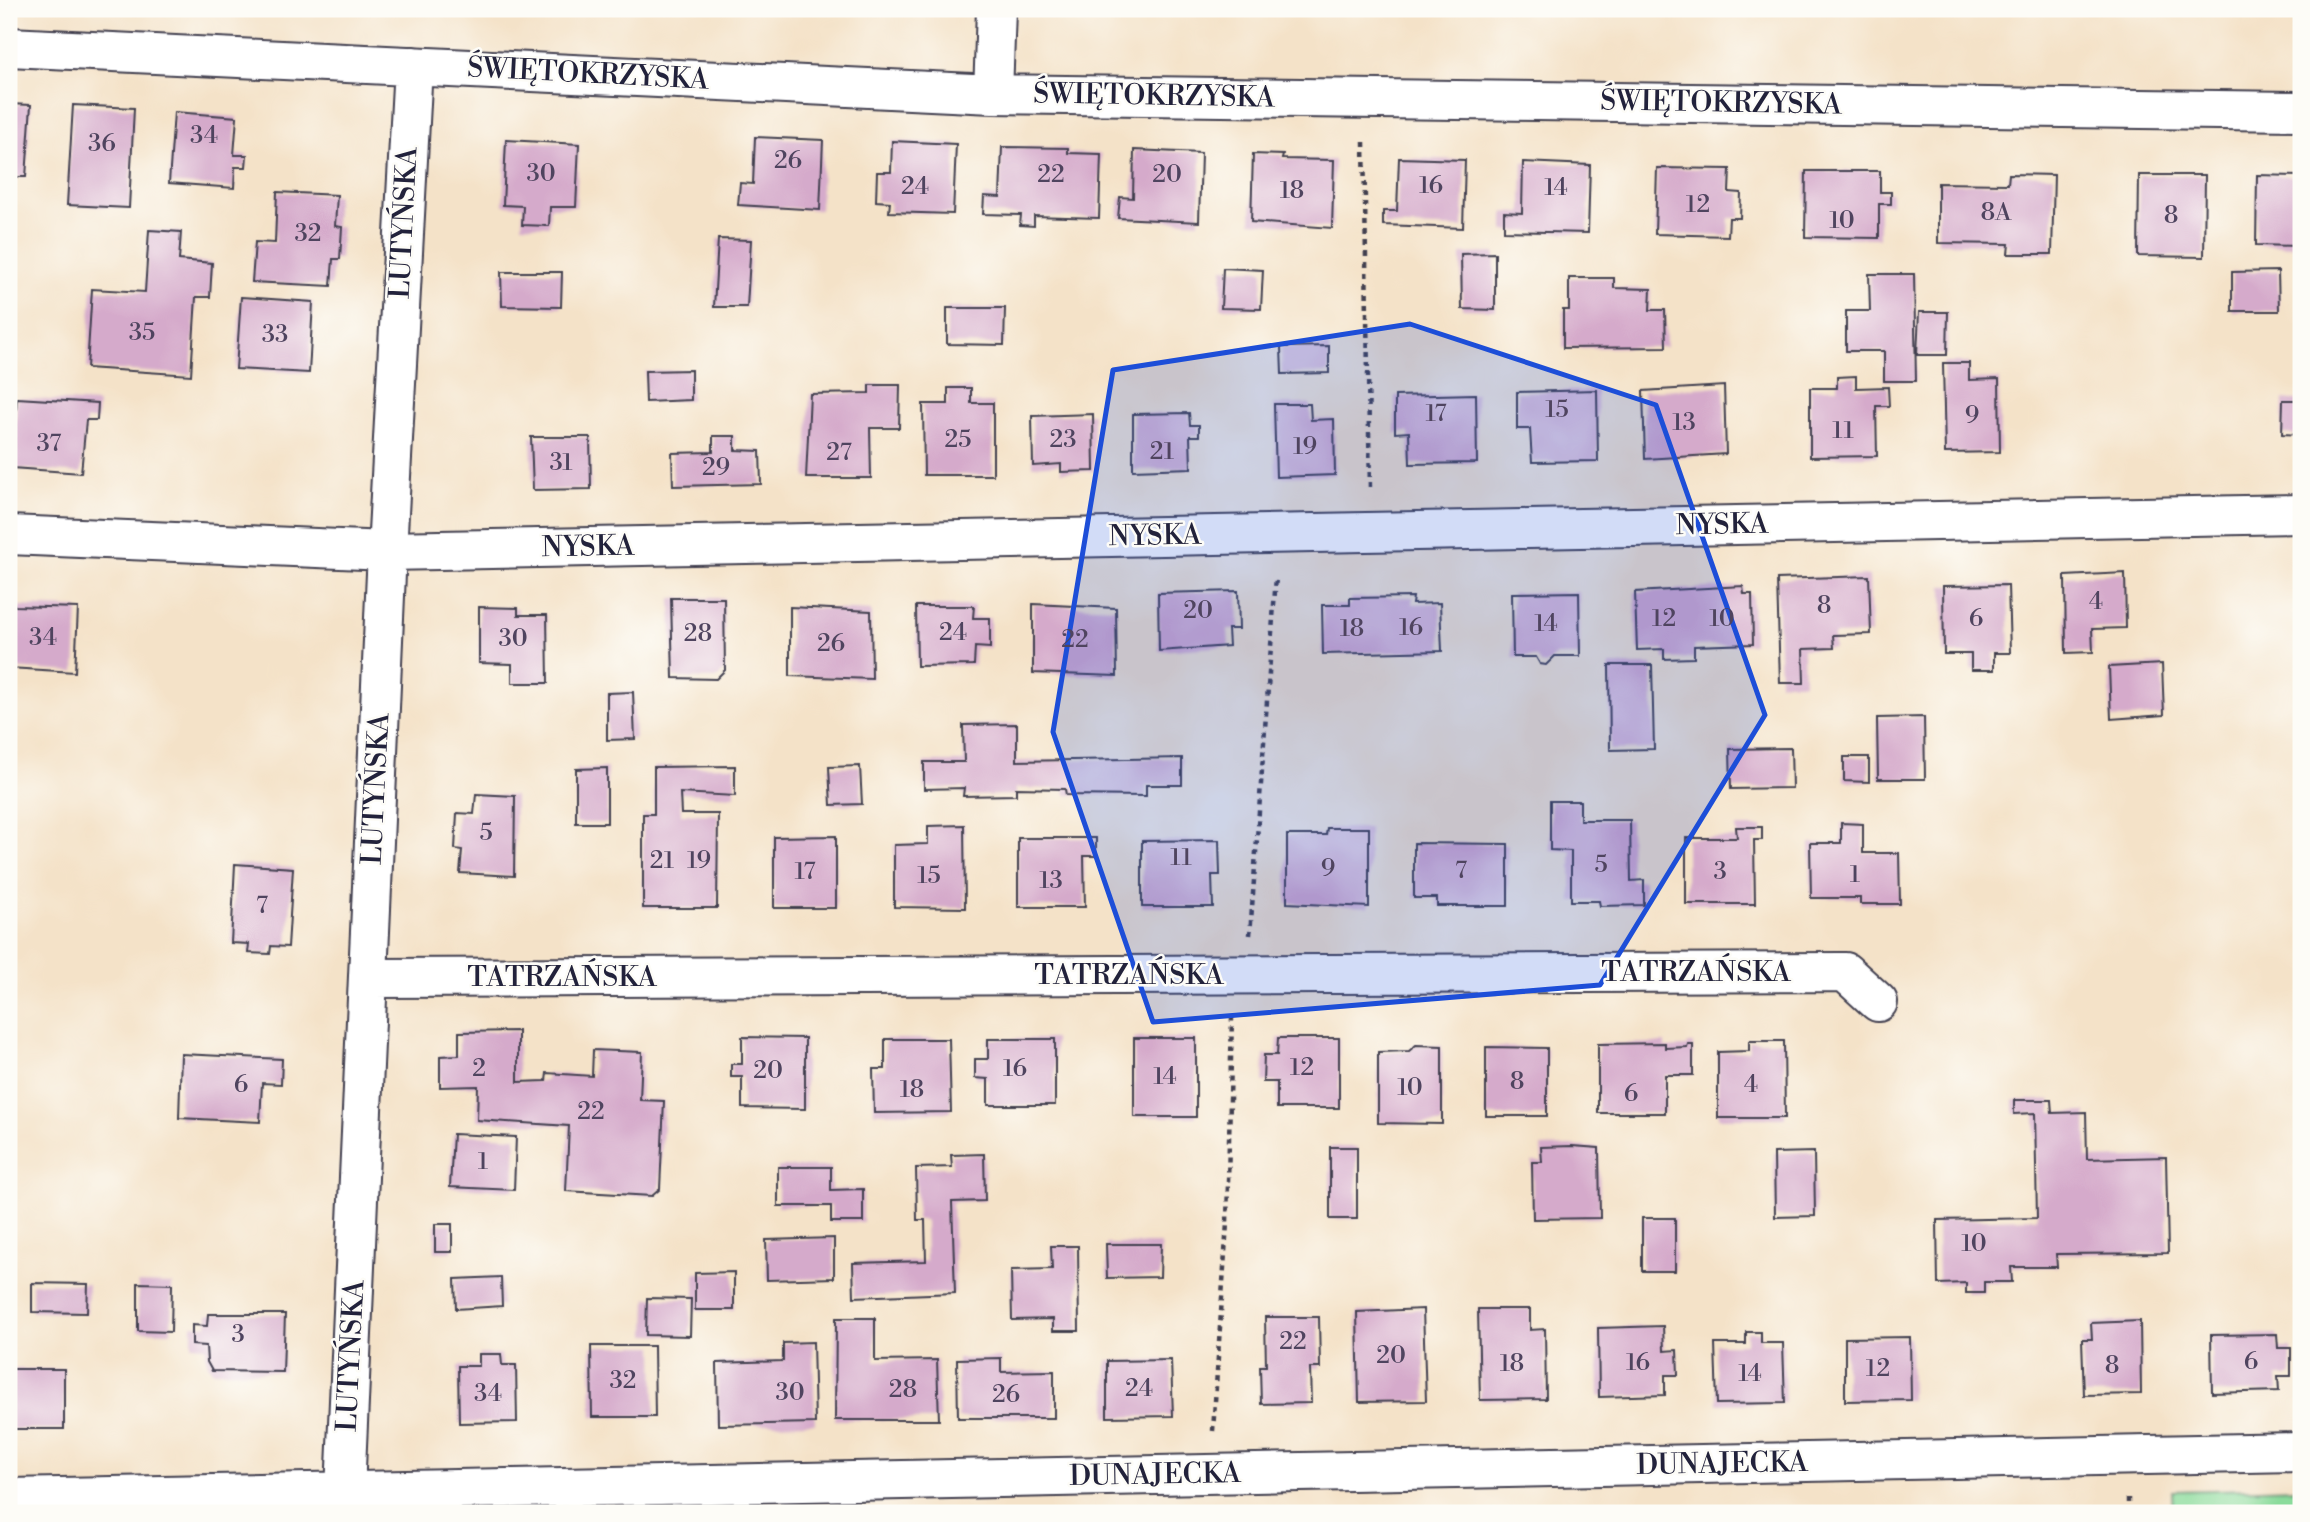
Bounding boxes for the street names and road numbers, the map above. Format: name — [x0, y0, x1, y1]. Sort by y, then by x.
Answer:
street label: ŚWIĘTOKRZYSKA — [466, 48, 711, 98]
street label: ŚWIĘTOKRZYSKA — [1033, 74, 1276, 116]
street label: ŚWIĘTOKRZYSKA — [1600, 81, 1843, 123]
street label: LUTYŃSKA — [381, 145, 425, 300]
street label: NYSKA — [1675, 507, 1769, 543]
street label: NYSKA — [1108, 518, 1202, 554]
street label: NYSKA — [541, 529, 635, 565]
street label: LUTYŃSKA — [353, 711, 397, 866]
street label: TATRZAŃSKA — [1601, 953, 1792, 990]
street label: TATRZAŃSKA — [1034, 956, 1225, 993]
street label: TATRZAŃSKA — [467, 958, 658, 995]
street label: LUTYŃSKA — [328, 1278, 372, 1433]
street label: DUNAJECKA — [1636, 1445, 1809, 1483]
street label: DUNAJECKA — [1069, 1456, 1242, 1494]

